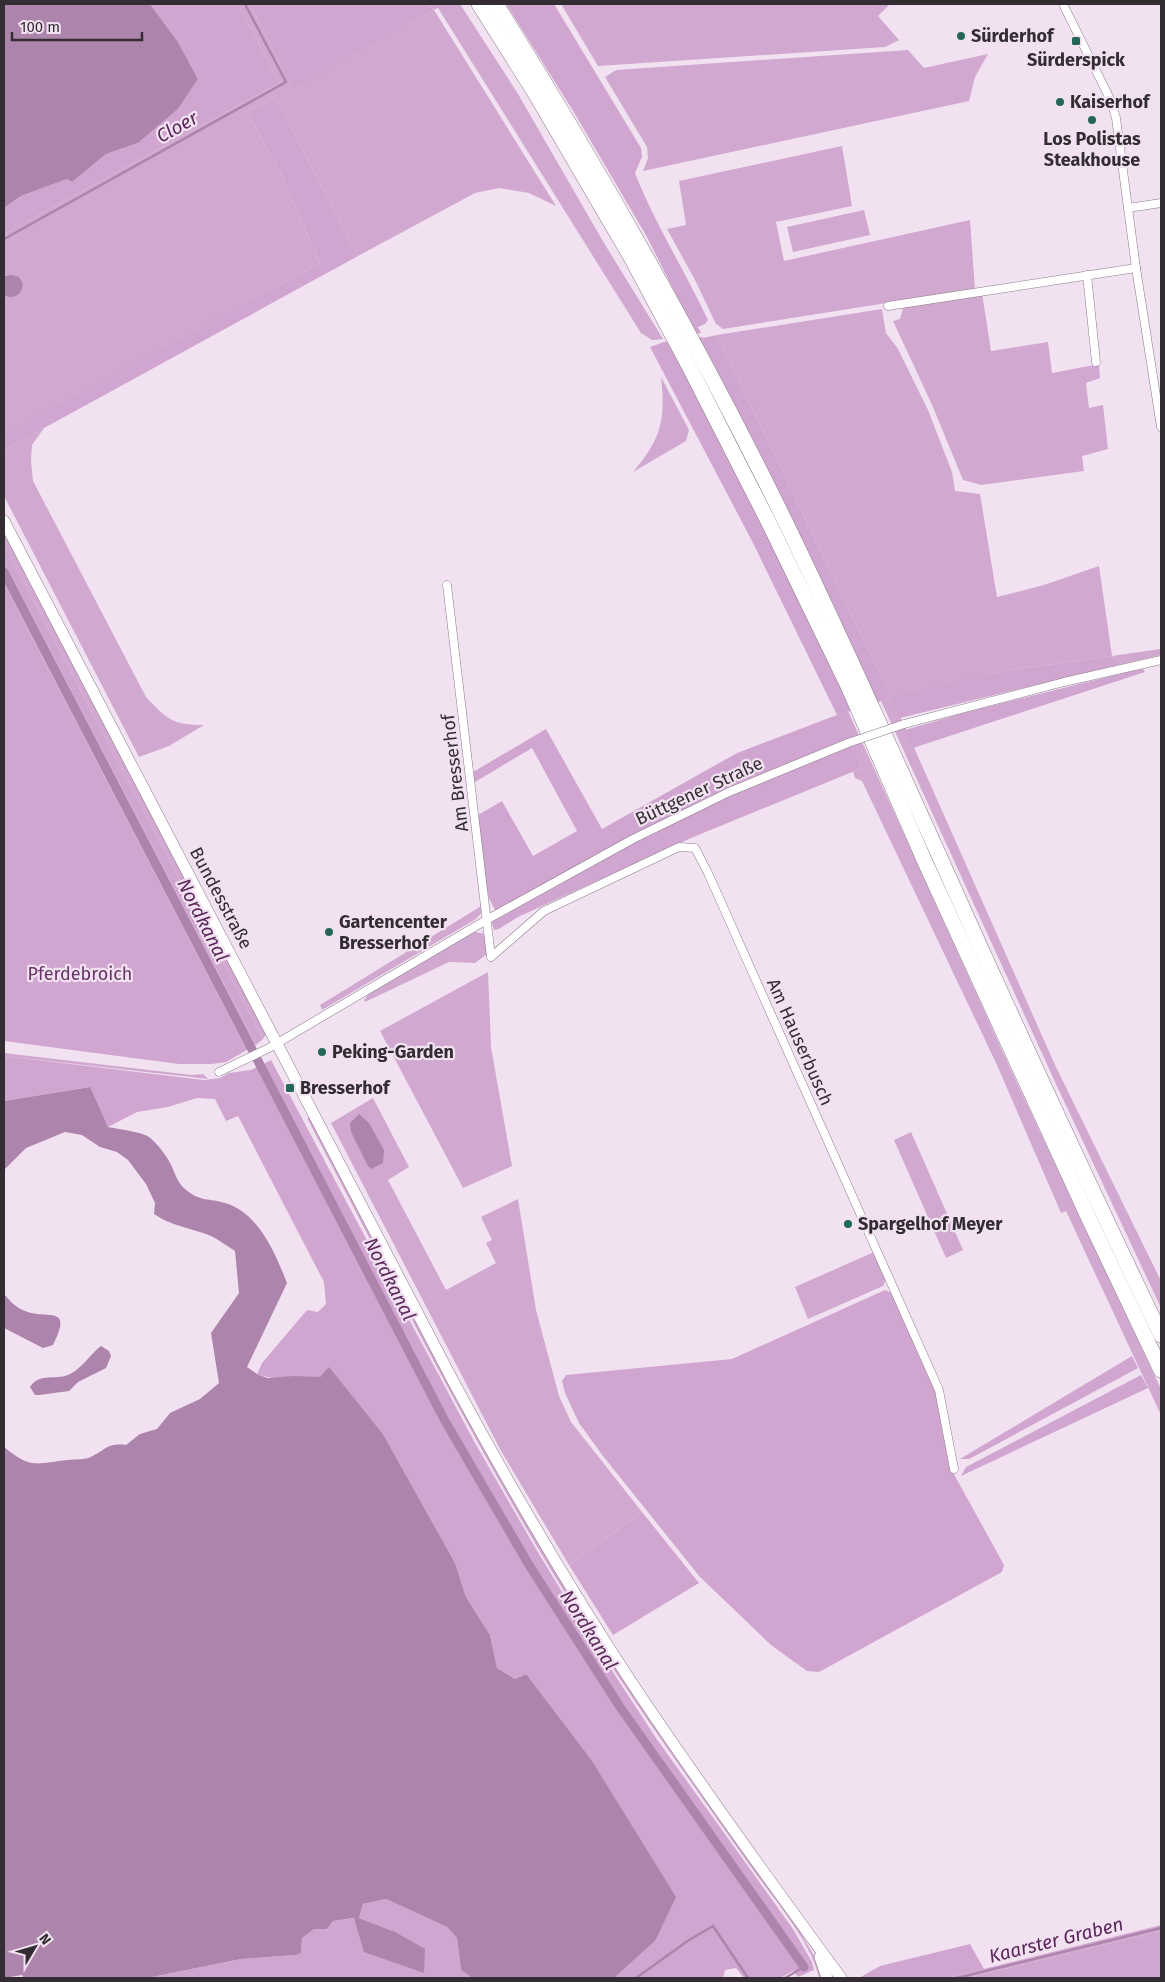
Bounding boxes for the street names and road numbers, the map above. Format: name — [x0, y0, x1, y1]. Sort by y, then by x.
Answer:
street label: Am Bresserhof — [437, 711, 473, 833]
street label: Büttgener Straße — [632, 752, 766, 830]
street label: Bundesstraße — [185, 843, 257, 953]
street label: Am Hauserbusch — [762, 975, 838, 1109]

